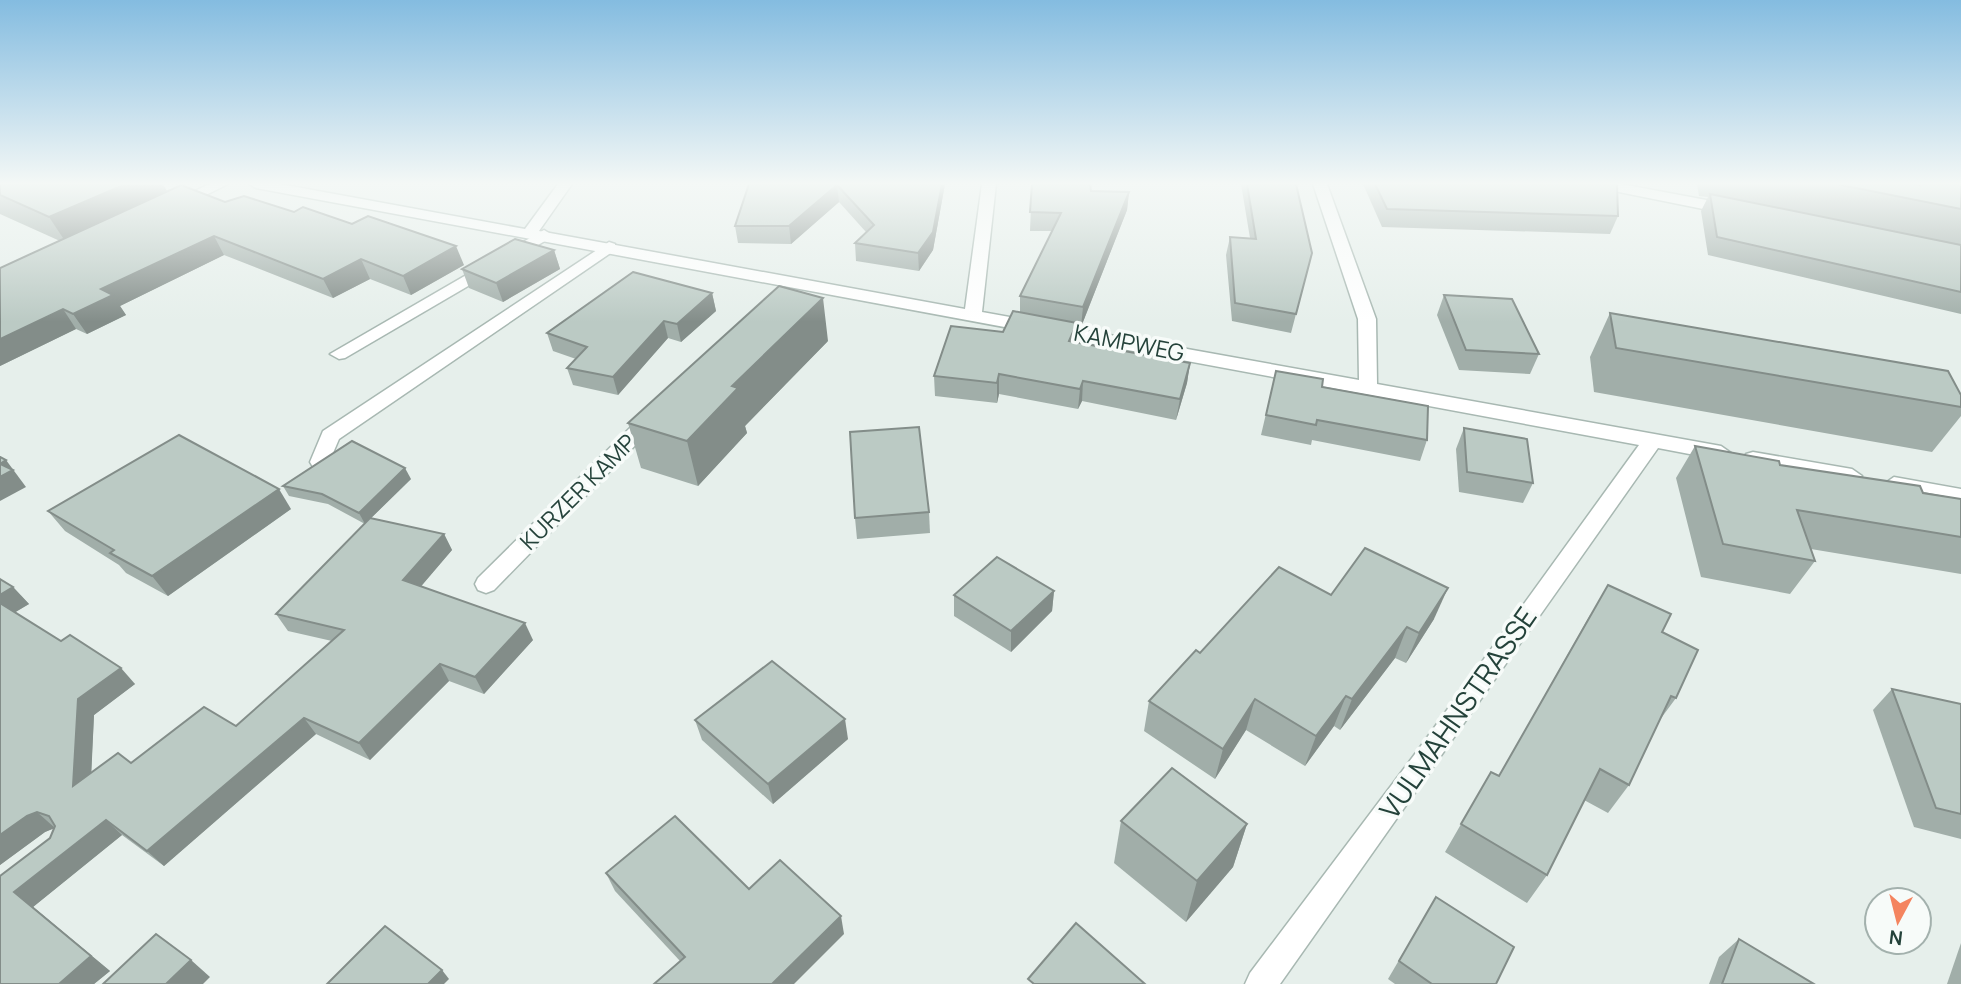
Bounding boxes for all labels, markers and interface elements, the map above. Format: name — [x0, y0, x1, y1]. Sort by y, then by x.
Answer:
street label: KAMPWEG — [1071, 316, 1187, 368]
street label: KURZER KAMP — [512, 426, 642, 556]
street label: VULMAHNSTRASSE — [1370, 599, 1544, 826]
north arrow — [1863, 886, 1933, 956]
text: N — [1888, 924, 1904, 952]

